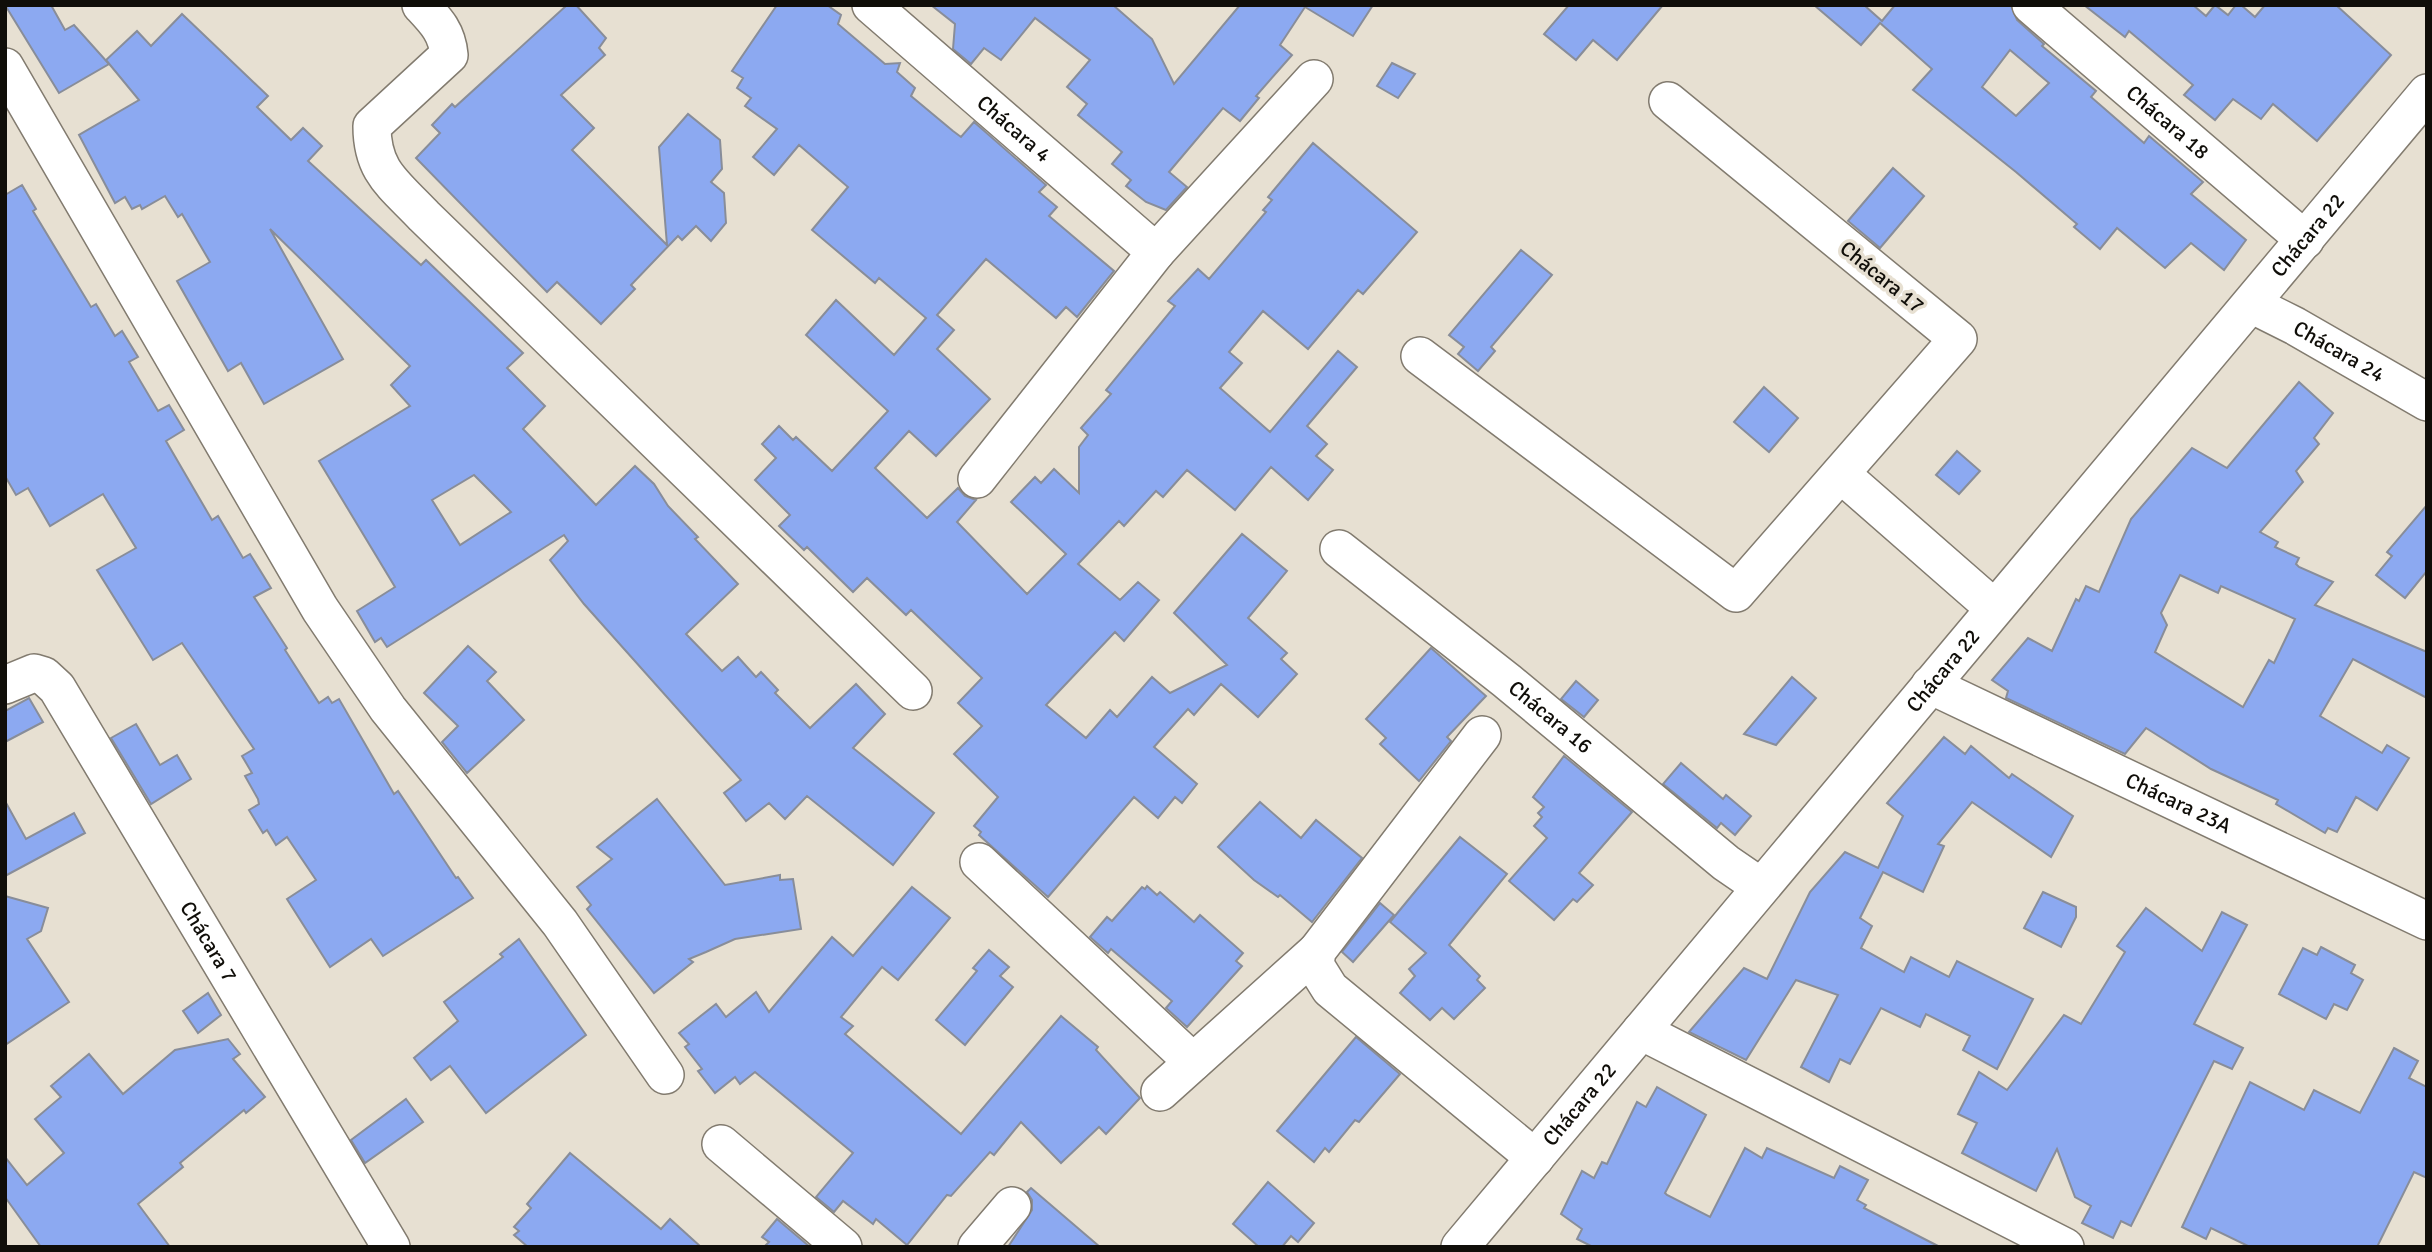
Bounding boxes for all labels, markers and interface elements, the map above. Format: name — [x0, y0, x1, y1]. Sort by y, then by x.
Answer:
street label: Chácara 18 — [2121, 80, 2214, 165]
street label: Chácara 4 — [972, 90, 1056, 168]
street label: Chácara 22 — [2265, 188, 2350, 282]
street label: Chácara 17 — [1835, 235, 1929, 319]
street label: Chácara 24 — [2289, 315, 2389, 388]
street label: Chácara 22 — [1901, 624, 1985, 718]
street label: Chácara 16 — [1503, 675, 1597, 759]
street label: Chácara 23A — [2122, 767, 2235, 839]
street label: Chácara 7 — [174, 897, 243, 987]
street label: Chácara 22 — [1537, 1057, 1622, 1151]

